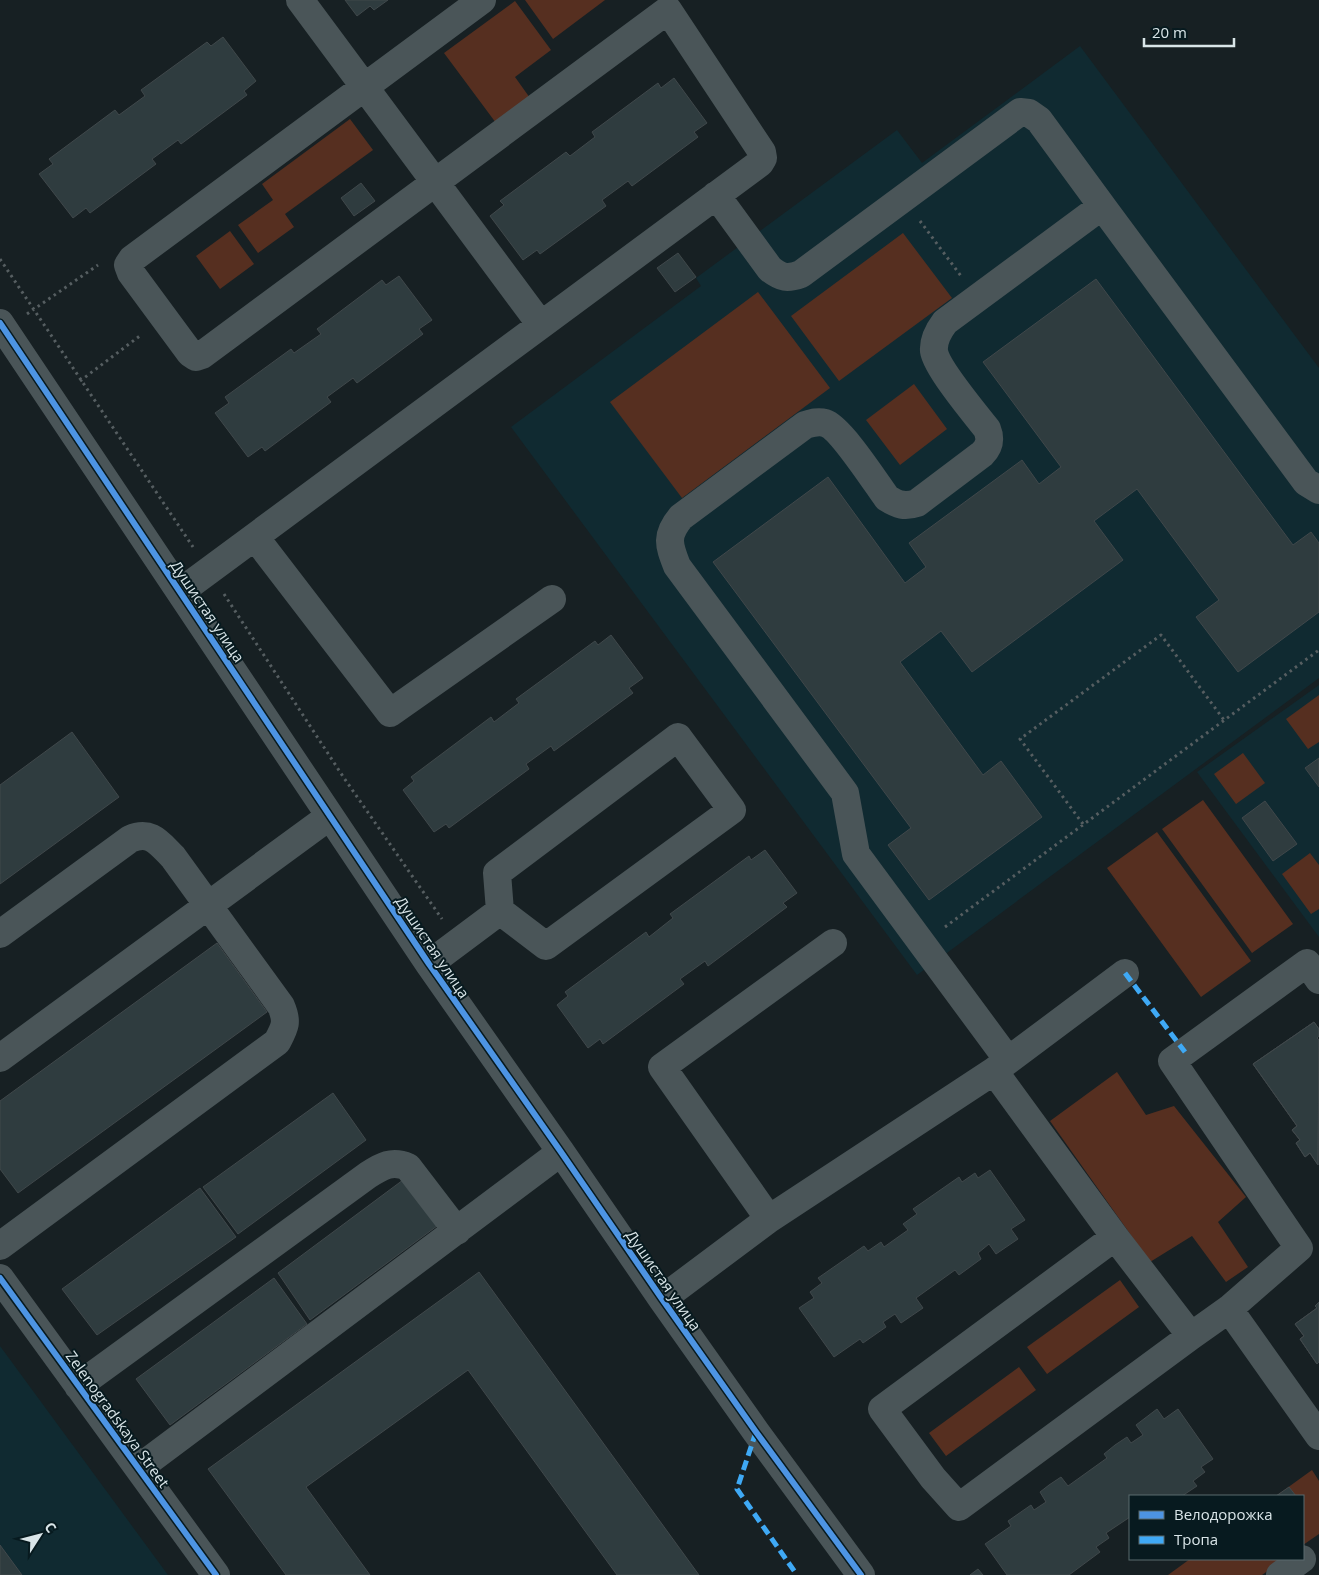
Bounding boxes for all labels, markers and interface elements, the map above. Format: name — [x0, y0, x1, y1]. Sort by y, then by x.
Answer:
scale bar — [1144, 15, 1234, 47]
text: 20 m — [1152, 22, 1187, 42]
street label: Душистая улица — [166, 556, 250, 666]
street label: Душистая улица — [391, 892, 475, 1002]
street label: Душистая улица — [622, 1226, 706, 1334]
street label: Zelenogradskaya Street — [62, 1347, 174, 1491]
legend — [1129, 1495, 1304, 1560]
text: Велодорожка — [1174, 1504, 1273, 1524]
north arrow — [15, 1510, 65, 1560]
text: С — [41, 1518, 61, 1536]
text: Тропа — [1174, 1529, 1218, 1549]

